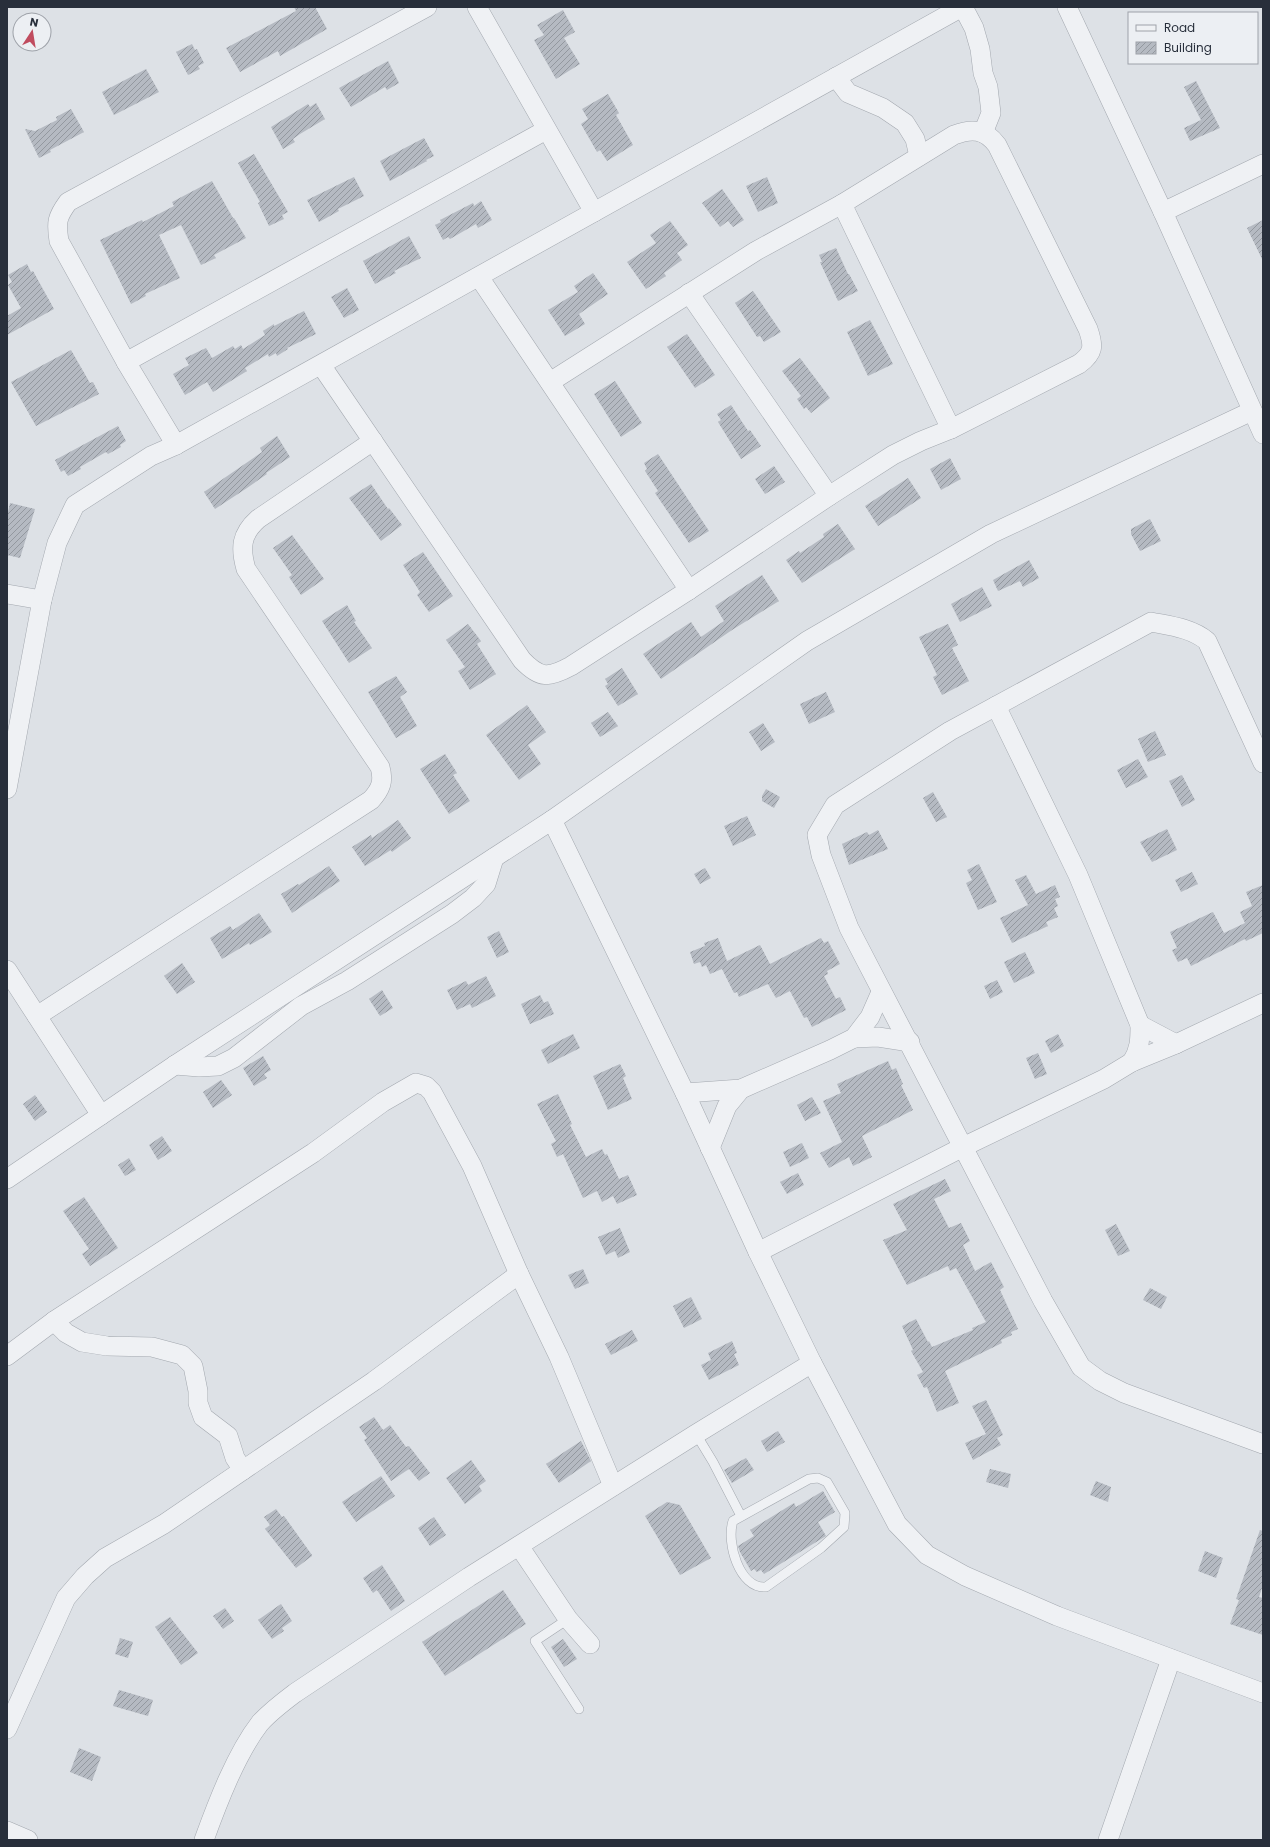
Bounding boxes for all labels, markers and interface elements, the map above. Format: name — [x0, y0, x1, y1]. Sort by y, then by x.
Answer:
north arrow — [12, 12, 52, 52]
legend — [1128, 12, 1258, 64]
text: N — [28, 14, 40, 31]
text: Road — [1164, 19, 1195, 36]
text: Building — [1164, 39, 1212, 56]

